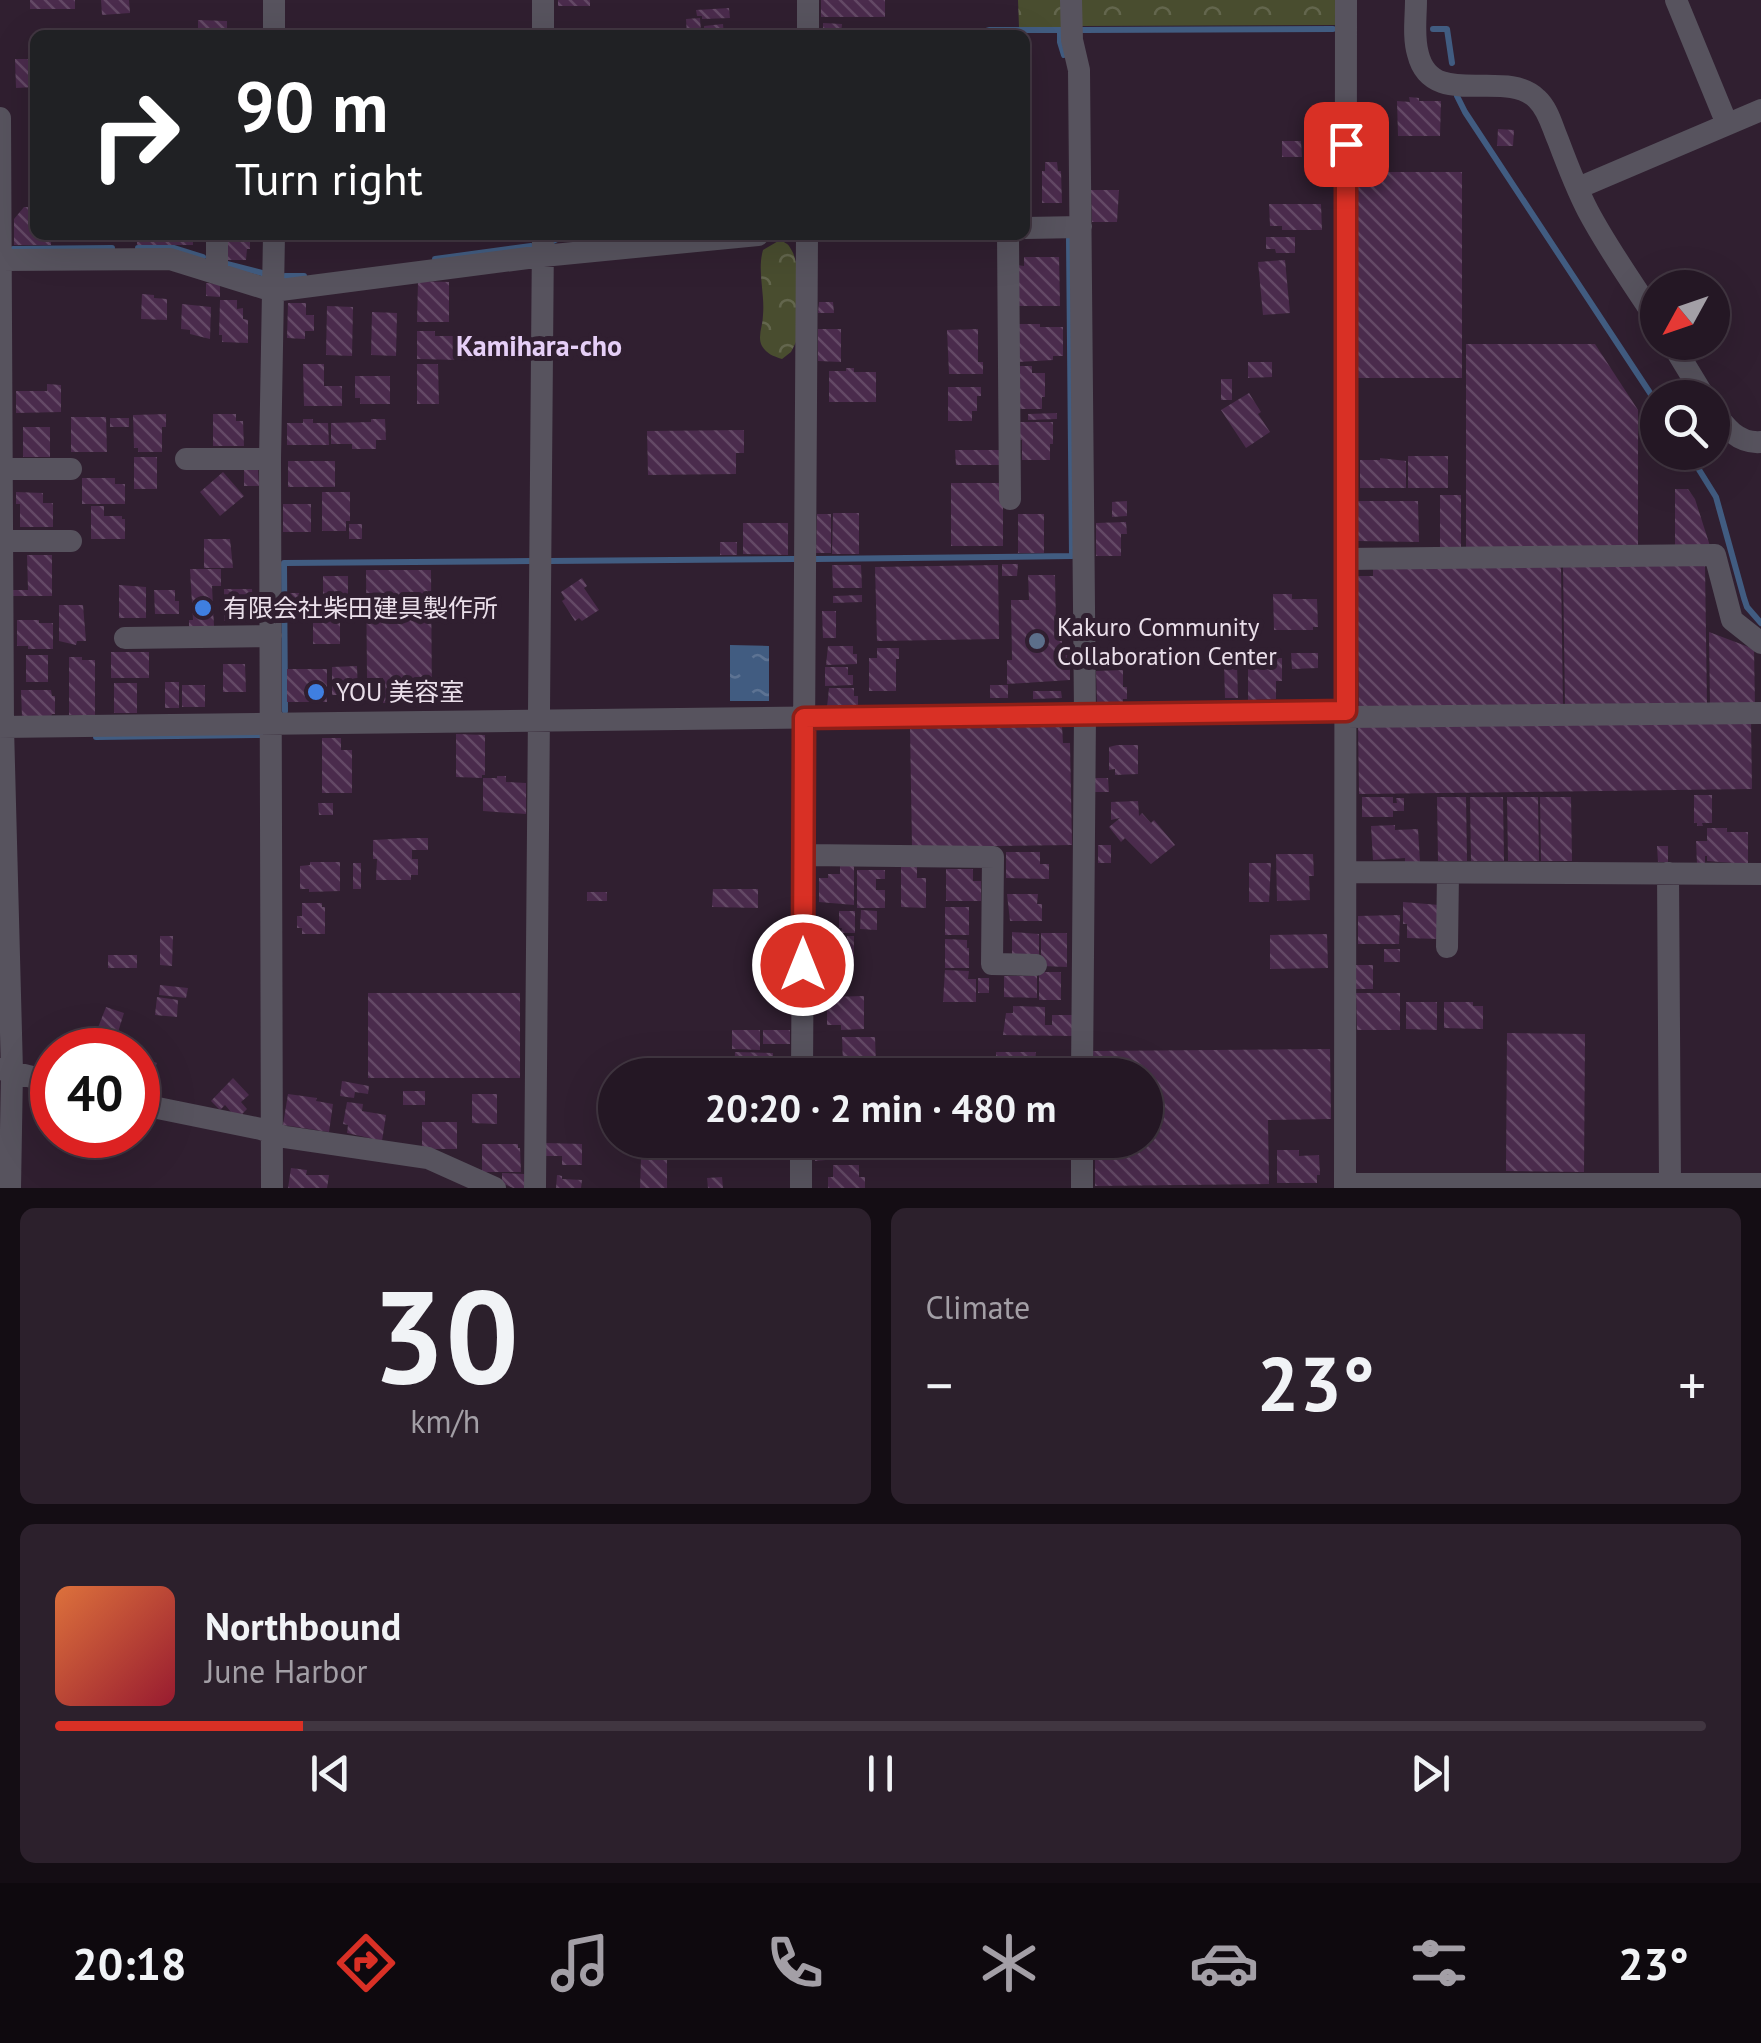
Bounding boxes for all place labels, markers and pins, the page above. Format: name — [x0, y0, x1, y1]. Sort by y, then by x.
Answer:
pin — [1304, 102, 1389, 187]
place label: 有限会社柴田建具製作所 — [223, 592, 498, 624]
marker: 有限会社柴田建具製作所 — [192, 597, 214, 619]
place label: Kakuro Community Collaboration Center — [1057, 611, 1277, 672]
marker: Kakuro Community Collaboration Center — [1026, 630, 1048, 652]
place label: YOU 美容室 — [336, 676, 464, 708]
marker: YOU 美容室 — [305, 681, 327, 703]

